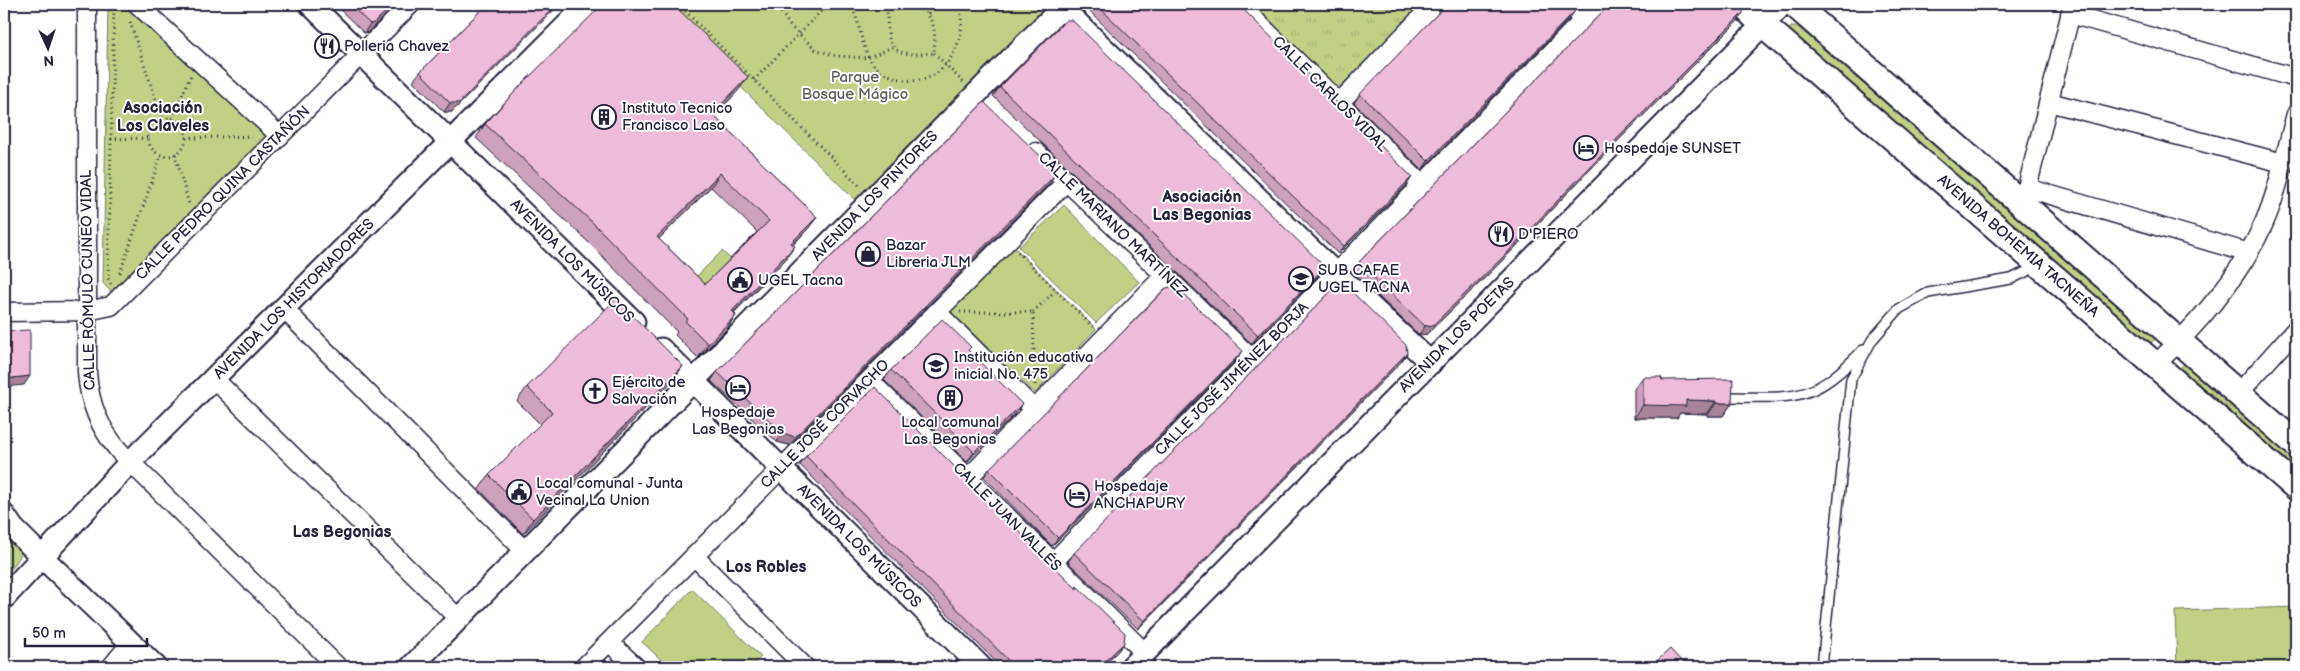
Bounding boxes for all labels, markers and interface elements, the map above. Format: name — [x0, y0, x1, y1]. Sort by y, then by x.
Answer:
north arrow — [22, 22, 72, 72]
street label: CALLE CARLOS VIDAL — [1268, 32, 1392, 156]
restaurant icon: Polleria Chavez — [314, 33, 340, 59]
place label: Polleria Chavez — [344, 37, 450, 56]
text: N — [43, 52, 54, 69]
park label: Parque Bosque Mágico — [802, 68, 908, 104]
district label: Asociación Los Claveles — [117, 99, 209, 136]
place label: Instituto Tecnico Francisco Laso — [622, 99, 733, 135]
street label: CALLE PEDRO QUINA CASTAÑÓN — [132, 102, 314, 284]
building icon: Instituto Tecnico Francisco Laso — [591, 104, 617, 130]
street label: AVENIDA LOS PINTORES — [808, 127, 942, 265]
hotel icon: Hospedaje SUNSET — [1573, 135, 1599, 161]
place label: Hospedaje SUNSET — [1604, 139, 1741, 158]
street label: CALLE MARIANO MARTÍNEZ — [1034, 148, 1193, 302]
street label: CALLE RÓMULO CUNEO VIDAL — [77, 169, 99, 391]
street label: AVENIDA BOHEMIA TACNEÑA — [1933, 170, 2103, 322]
district label: Asociación Las Begonias — [1153, 188, 1252, 225]
street label: AVENIDA LOS MÚSICOS — [506, 195, 638, 327]
street label: AVENIDA LOS HISTORIADORES — [210, 215, 378, 383]
restaurant icon: D'PIERO — [1488, 221, 1514, 247]
place label: D'PIERO — [1518, 225, 1578, 244]
place label: Bazar Libreria JLM — [886, 236, 971, 272]
shop icon: Bazar Libreria JLM — [855, 241, 881, 267]
place label: SUB CAFAE UGEL TACNA — [1318, 261, 1411, 297]
school or university icon: SUB CAFAE UGEL TACNA — [1288, 266, 1314, 292]
public building icon: UGEL Tacna — [727, 267, 753, 293]
place label: UGEL Tacna — [758, 271, 843, 290]
street label: AVENIDA LOS POETAS — [1395, 273, 1519, 397]
street label: CALLE JOSÉ JIMÉNEZ BORJA — [1151, 298, 1313, 460]
place label: Institución educativa inicial No. 475 — [954, 348, 1094, 384]
school or university icon: Institución educativa inicial No. 475 — [923, 353, 949, 379]
street label: CALLE JOSÉ CORVACHO — [757, 356, 893, 492]
place label: Ejército de Salvación — [612, 373, 685, 409]
hotel icon: Hospedaje Las Begonias — [725, 375, 751, 401]
church icon: Ejército de Salvación — [582, 378, 608, 404]
building icon: Local comunal Las Begonias — [937, 385, 963, 411]
place label: Hospedaje Las Begonias — [692, 403, 785, 439]
place label: Local comunal Las Begonias — [901, 413, 999, 449]
street label: CALLE JUAN VALLÉS — [949, 459, 1065, 575]
place label: Local comunal - Junta Vecinal La Union — [536, 474, 683, 510]
place label: Hospedaje ANCHAPURY — [1094, 477, 1185, 513]
public building icon: Local comunal - Junta Vecinal La Union — [506, 479, 532, 505]
street label: AVENIDA LOS MÚSICOS — [793, 480, 925, 612]
hotel icon: Hospedaje ANCHAPURY — [1064, 482, 1090, 508]
district label: Las Begonias — [293, 523, 392, 542]
district label: Los Robles — [726, 558, 807, 577]
scale bar — [25, 616, 148, 648]
text: 50 m — [32, 624, 66, 643]

